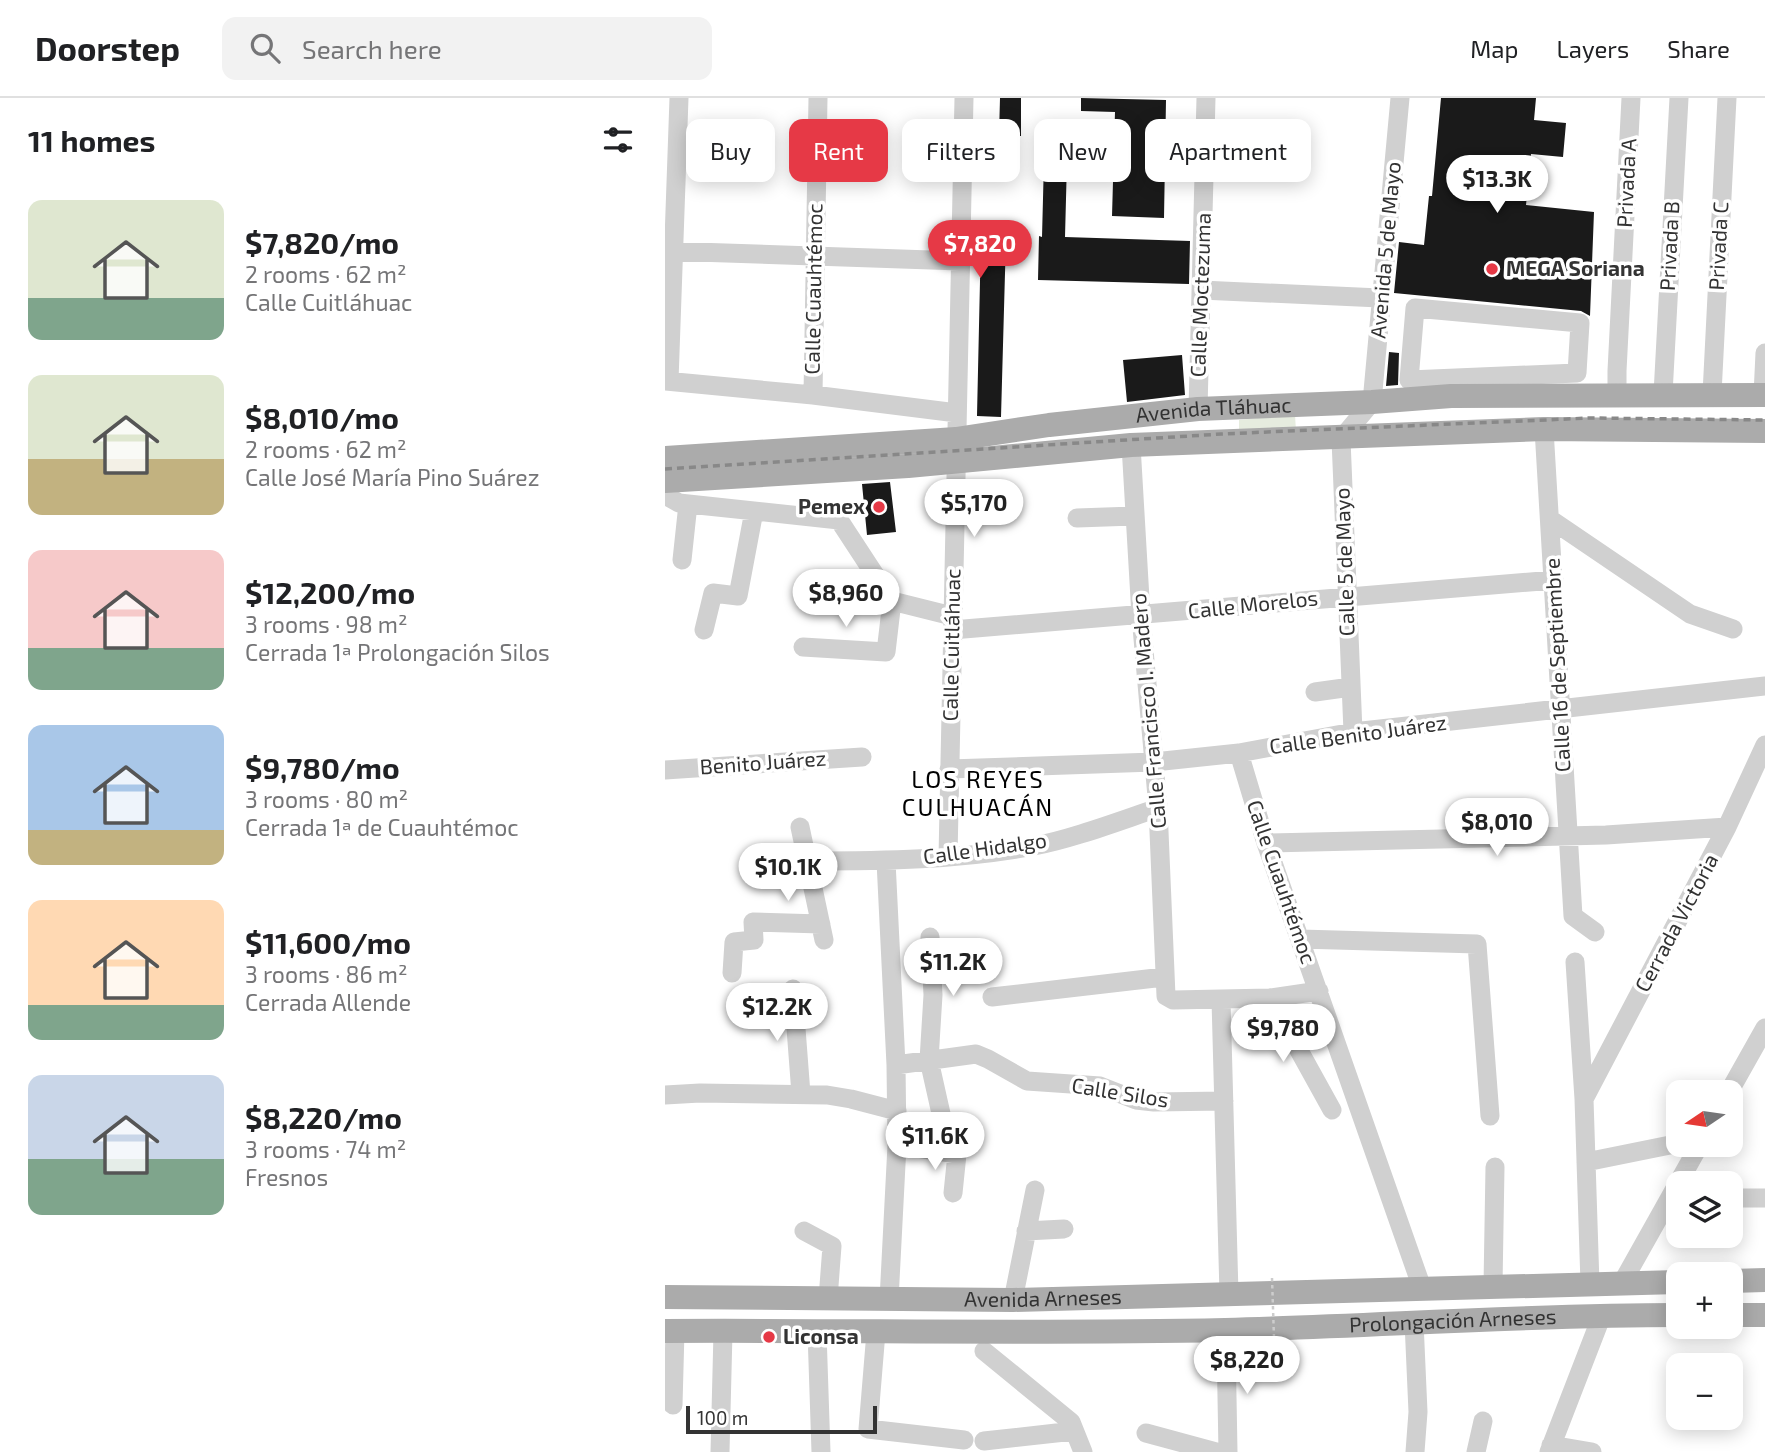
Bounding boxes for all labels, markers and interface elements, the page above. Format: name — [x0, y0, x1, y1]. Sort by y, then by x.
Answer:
search box — [222, 17, 712, 80]
text: Doorstep — [35, 28, 180, 68]
icon: search — [246, 29, 284, 67]
text: Search here — [302, 33, 442, 64]
text: Map — [1470, 34, 1518, 63]
text: Layers — [1556, 34, 1629, 63]
text: Share — [1667, 34, 1730, 63]
chip: Buy — [686, 119, 775, 182]
chip: Rent — [789, 119, 888, 182]
chip: Filters — [902, 119, 1020, 182]
chip: New — [1034, 119, 1131, 182]
chip: Apartment — [1145, 119, 1311, 182]
icon: filters — [599, 121, 637, 159]
text: 11 homes — [28, 122, 155, 158]
street label: Privada A — [1611, 138, 1640, 228]
pin: $13.3K — [1440, 156, 1554, 215]
street label: Avenida 5 de Mayo — [1364, 160, 1405, 339]
text: $13.3K — [1462, 164, 1532, 192]
street label: Privada B — [1654, 200, 1683, 291]
street label: Privada C — [1703, 201, 1732, 291]
street label: Calle Cuauhtémoc — [799, 203, 826, 375]
street label: Calle Moctezuma — [1184, 212, 1215, 378]
pin: $7,820 — [923, 220, 1037, 280]
text: $7,820/mo — [245, 224, 399, 260]
icon: home — [84, 228, 168, 312]
text: $7,820 — [944, 229, 1016, 257]
place label: MEGA Soriana — [1506, 255, 1645, 280]
text: 2 rooms · 62 m² — [245, 260, 407, 288]
marker: MEGA Soriana — [1484, 261, 1500, 277]
text: Calle Cuitláhuac — [245, 288, 412, 316]
street label: Avenida Tláhuac — [1134, 391, 1292, 427]
text: $8,010/mo — [245, 399, 399, 435]
icon: home — [84, 403, 168, 487]
text: 2 rooms · 62 m² — [245, 435, 407, 463]
text: Calle José María Pino Suárez — [245, 463, 539, 491]
pin: $5,170 — [917, 480, 1031, 539]
street label: Calle 5 de Mayo — [1328, 487, 1359, 637]
text: $5,170 — [940, 488, 1008, 516]
place label: Pemex — [798, 493, 865, 518]
marker: Pemex — [871, 499, 887, 515]
street label: Calle 16 de Septiembre — [1538, 557, 1575, 773]
street label: Calle Cuitláhuac — [937, 568, 964, 722]
pin: $8,960 — [789, 570, 903, 629]
text: $12,200/mo — [245, 574, 415, 610]
icon: home — [84, 578, 168, 662]
text: $8,960 — [809, 578, 883, 606]
street label: Calle Morelos — [1187, 584, 1319, 623]
street label: Calle Francisco I. Madero — [1125, 592, 1170, 830]
text: 3 rooms · 98 m² — [245, 610, 407, 638]
text: Cerrada 1ª Prolongación Silos — [245, 638, 550, 666]
street label: Calle Benito Juárez — [1268, 709, 1448, 758]
street label: Benito Juárez — [699, 745, 827, 778]
text: $9,780/mo — [245, 749, 400, 785]
icon: home — [84, 753, 168, 837]
district label: LOS REYES CULHUACÁN — [902, 764, 1054, 821]
text: 3 rooms · 80 m² — [245, 785, 408, 813]
street label: Calle Cuauhtémoc — [1243, 796, 1322, 967]
pin: $8,010 — [1440, 798, 1554, 858]
text: $8,010 — [1461, 807, 1533, 835]
text: Cerrada 1ª de Cuauhtémoc — [245, 813, 518, 841]
street label: Calle Hidalgo — [921, 826, 1048, 869]
pin: $10.1K — [731, 844, 845, 903]
street label: Cerrada Victoria — [1629, 849, 1723, 996]
text: $10.1K — [755, 852, 821, 880]
text: $11,600/mo — [245, 924, 411, 960]
icon: home — [84, 928, 168, 1012]
pin: $11.2K — [896, 939, 1010, 998]
text: $11.2K — [920, 947, 986, 975]
text: 3 rooms · 86 m² — [245, 960, 407, 988]
pin: $12.2K — [720, 984, 834, 1043]
text: Cerrada Allende — [245, 988, 411, 1016]
text: $12.2K — [742, 992, 812, 1020]
pin: $9,780 — [1226, 1004, 1340, 1064]
text: $9,780 — [1247, 1013, 1319, 1041]
street label: Calle Silos — [1070, 1072, 1170, 1112]
north arrow — [1666, 1080, 1743, 1157]
map controls — [1666, 1080, 1743, 1430]
text: $8,220/mo — [245, 1099, 402, 1135]
icon: home — [84, 1103, 168, 1187]
pin: $11.6K — [878, 1112, 992, 1172]
text: $11.6K — [902, 1121, 968, 1149]
text: 3 rooms · 74 m² — [245, 1135, 406, 1163]
text: Fresnos — [245, 1163, 328, 1191]
button: layers — [1666, 1171, 1743, 1248]
button: + — [1666, 1262, 1743, 1339]
street label: Avenida Arneses — [964, 1283, 1122, 1311]
street label: Prolongación Arneses — [1349, 1303, 1557, 1336]
place label: Liconsa — [783, 1323, 859, 1348]
marker: Liconsa — [761, 1329, 777, 1345]
pin: $8,220 — [1190, 1336, 1304, 1396]
text: $8,220 — [1210, 1345, 1284, 1373]
button: − — [1666, 1353, 1743, 1430]
scale bar — [686, 1403, 877, 1435]
text: 100 m — [697, 1406, 748, 1429]

